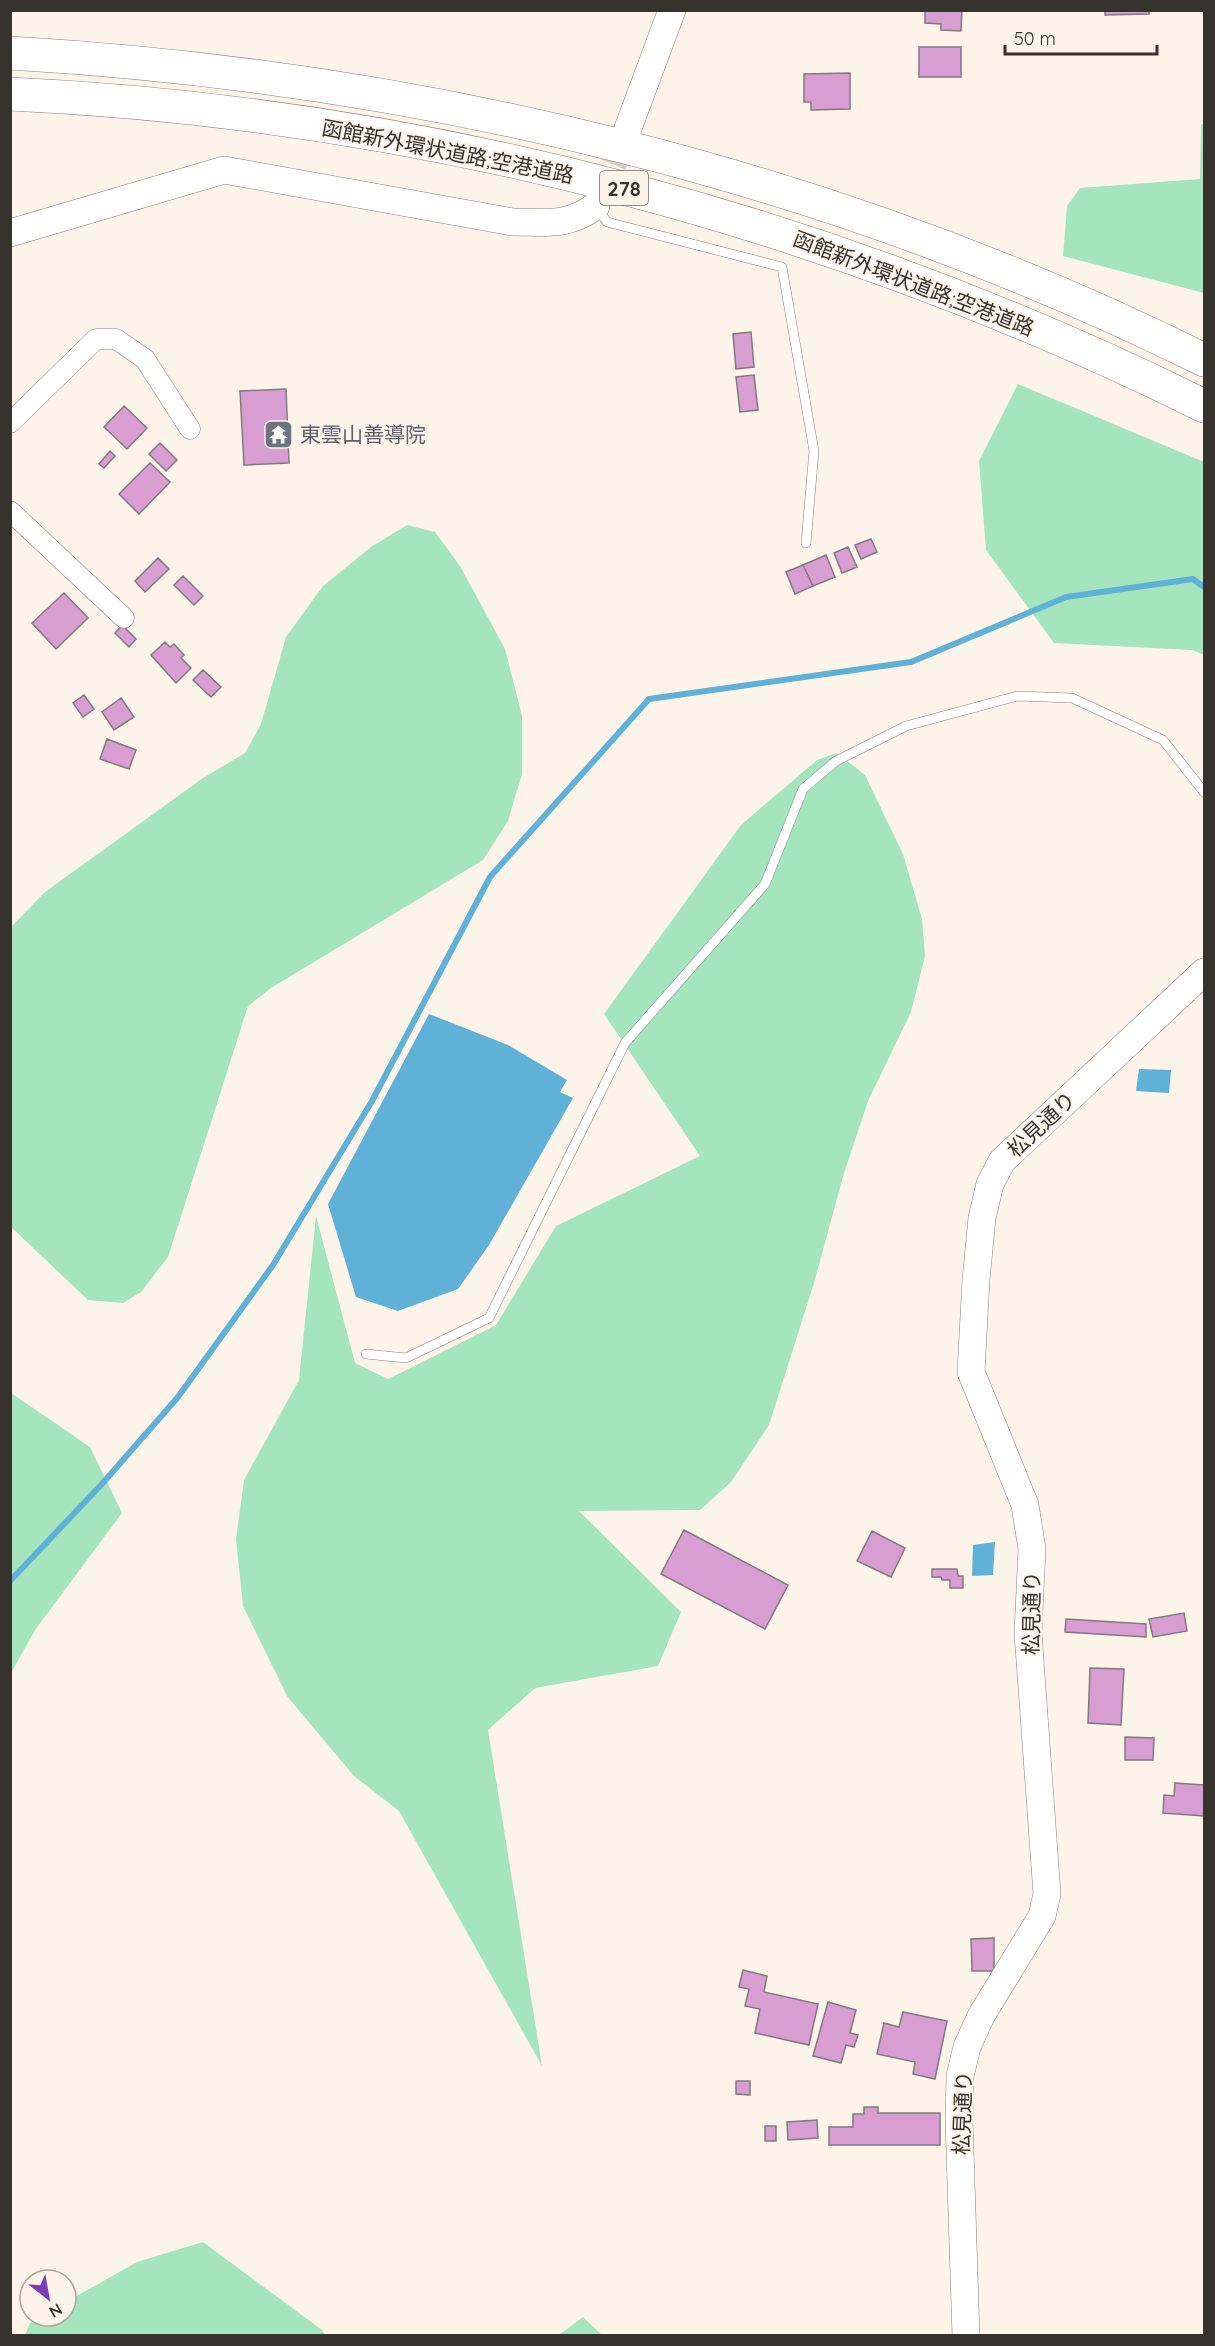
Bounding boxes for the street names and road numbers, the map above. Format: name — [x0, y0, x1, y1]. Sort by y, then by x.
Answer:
street label: 函館新外環状道路;空港道路 — [320, 114, 576, 188]
road number: 278 — [600, 171, 648, 205]
street label: 函館新外環状道路;空港道路 — [790, 225, 1038, 341]
street label: 松見通り — [1001, 1086, 1081, 1162]
street label: 松見通り — [1017, 1571, 1045, 1655]
street label: 松見通り — [948, 2071, 976, 2155]

